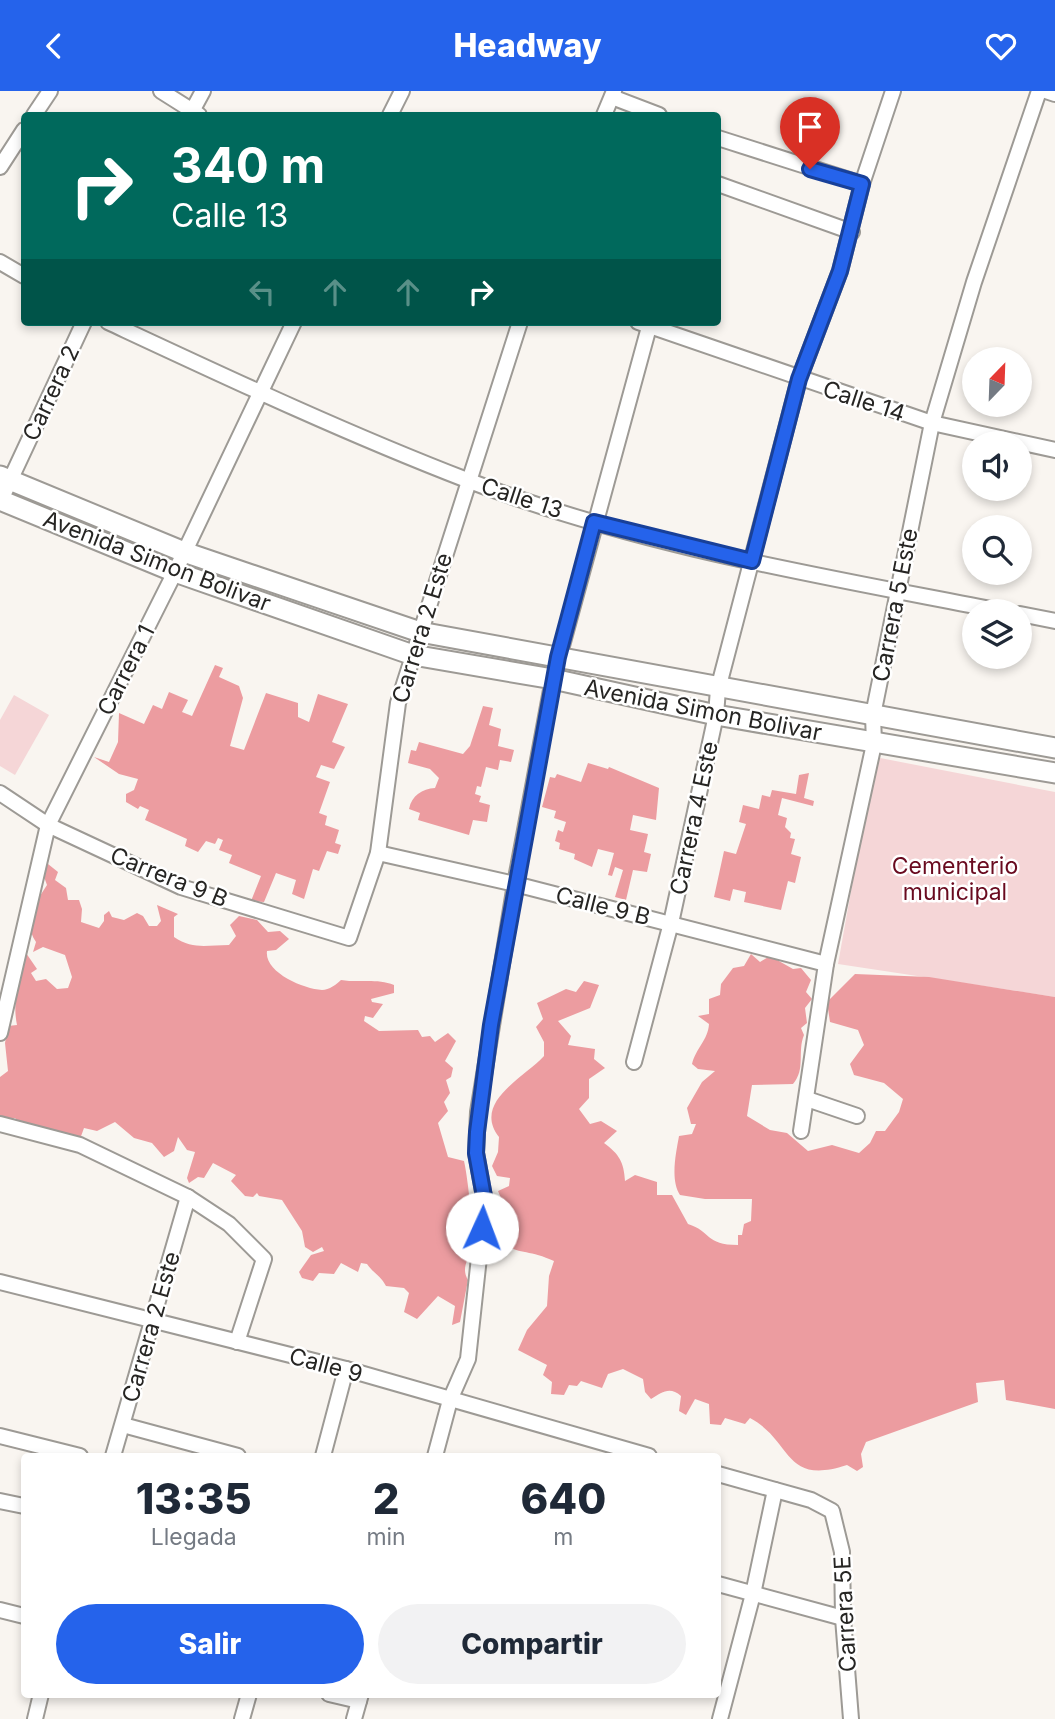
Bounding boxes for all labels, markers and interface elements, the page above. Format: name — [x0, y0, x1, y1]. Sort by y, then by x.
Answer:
text: Headway — [453, 26, 602, 65]
icon: back — [35, 27, 73, 65]
icon: heart — [982, 27, 1020, 65]
pin — [780, 97, 840, 169]
icon: arrive — [791, 108, 829, 146]
text: 340 m — [171, 136, 325, 195]
icon: right — [56, 140, 147, 231]
text: Calle 13 — [171, 196, 288, 235]
icon: left — [243, 273, 281, 311]
icon: ahead — [316, 273, 354, 311]
icon: ahead — [389, 273, 427, 311]
icon: right — [462, 273, 500, 311]
street label: Carrera 2 — [17, 341, 85, 445]
north arrow — [962, 347, 1032, 417]
map controls — [962, 347, 1032, 669]
street label: Calle 14 — [819, 375, 909, 427]
button: sound — [962, 431, 1032, 501]
street label: Calle 13 — [478, 472, 566, 524]
street label: Avenida Simon Bolivar — [39, 505, 275, 617]
button: search — [962, 515, 1032, 585]
street label: Carrera 5 Este — [866, 526, 924, 684]
street label: Carrera 2 Este — [386, 549, 458, 707]
button: layers — [962, 599, 1032, 669]
street label: Carrera 1 — [91, 620, 161, 720]
street label: Avenida Simon Bolivar — [582, 673, 825, 747]
street label: Carrera 4 Este — [664, 739, 724, 897]
street label: Carrera 9 B — [106, 841, 232, 913]
park label: Cementerio municipal — [892, 852, 1018, 906]
street label: Calle 9 B — [553, 881, 653, 931]
position arrow — [445, 1191, 519, 1265]
street label: Carrera 2 Este — [116, 1248, 186, 1406]
street label: Calle 9 — [286, 1342, 366, 1388]
text: 13:35 — [136, 1473, 252, 1524]
text: 2 — [373, 1473, 399, 1524]
text: 640 — [520, 1473, 606, 1524]
text: Llegada — [151, 1523, 237, 1551]
text: min — [366, 1523, 406, 1551]
text: m — [553, 1523, 573, 1551]
street label: Carrera 5E — [828, 1555, 862, 1673]
button: Salir — [56, 1604, 364, 1684]
button: Compartir — [378, 1604, 686, 1684]

